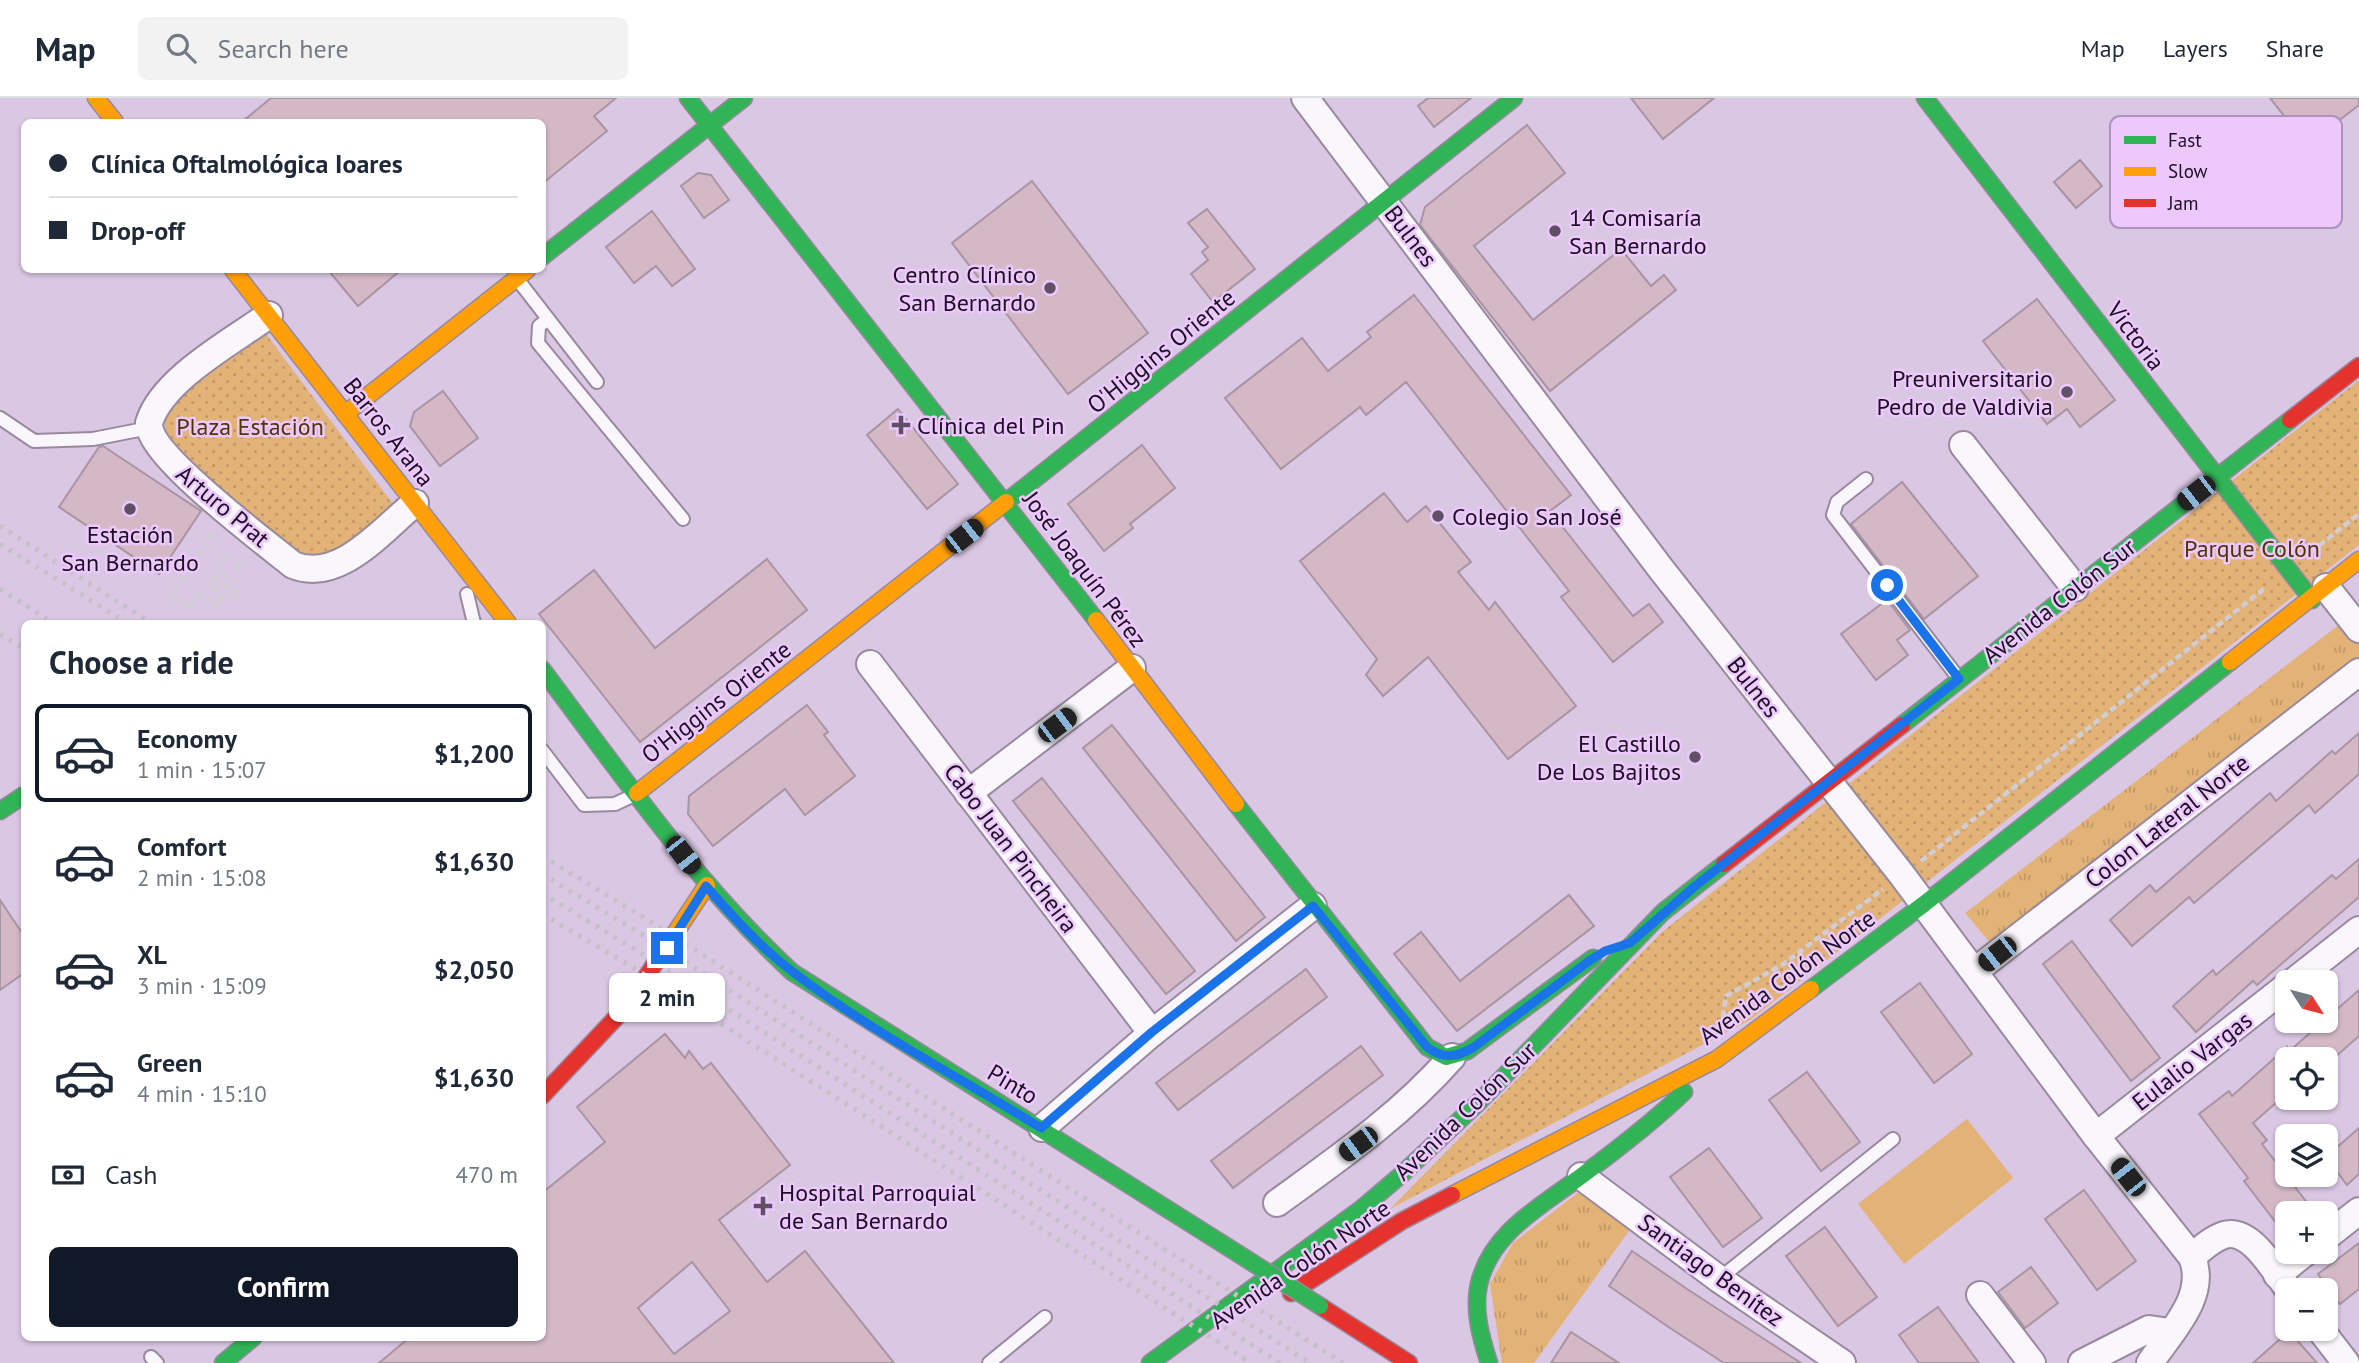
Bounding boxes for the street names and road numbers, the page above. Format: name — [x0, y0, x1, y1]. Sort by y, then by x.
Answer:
street label: Bulnes — [1378, 199, 1444, 273]
street label: O'Higgins Oriente — [1081, 282, 1241, 420]
street label: Victoria — [2100, 295, 2172, 377]
street label: Barros Arana — [337, 371, 441, 493]
street label: Arturo Prat — [170, 458, 276, 554]
street label: José Joaquín Pérez — [1016, 484, 1154, 653]
street label: Avenida Colón Sur — [1976, 531, 2142, 671]
street label: O'Higgins Oriente — [635, 634, 797, 770]
street label: Bulnes — [1720, 650, 1788, 724]
street label: Colon Lateral Norte — [2078, 747, 2256, 895]
street label: Cabo Juan Pincheira — [937, 757, 1085, 939]
street label: Avenida Colón Norte — [1693, 903, 1881, 1051]
street label: Eulalio Vargas — [2126, 1004, 2258, 1118]
street label: Avenida Colón Sur — [1387, 1035, 1543, 1187]
street label: Pinto — [982, 1057, 1044, 1111]
street label: Avenida Colón Norte — [1204, 1192, 1396, 1336]
street label: Santiago Benítez — [1632, 1207, 1790, 1333]

